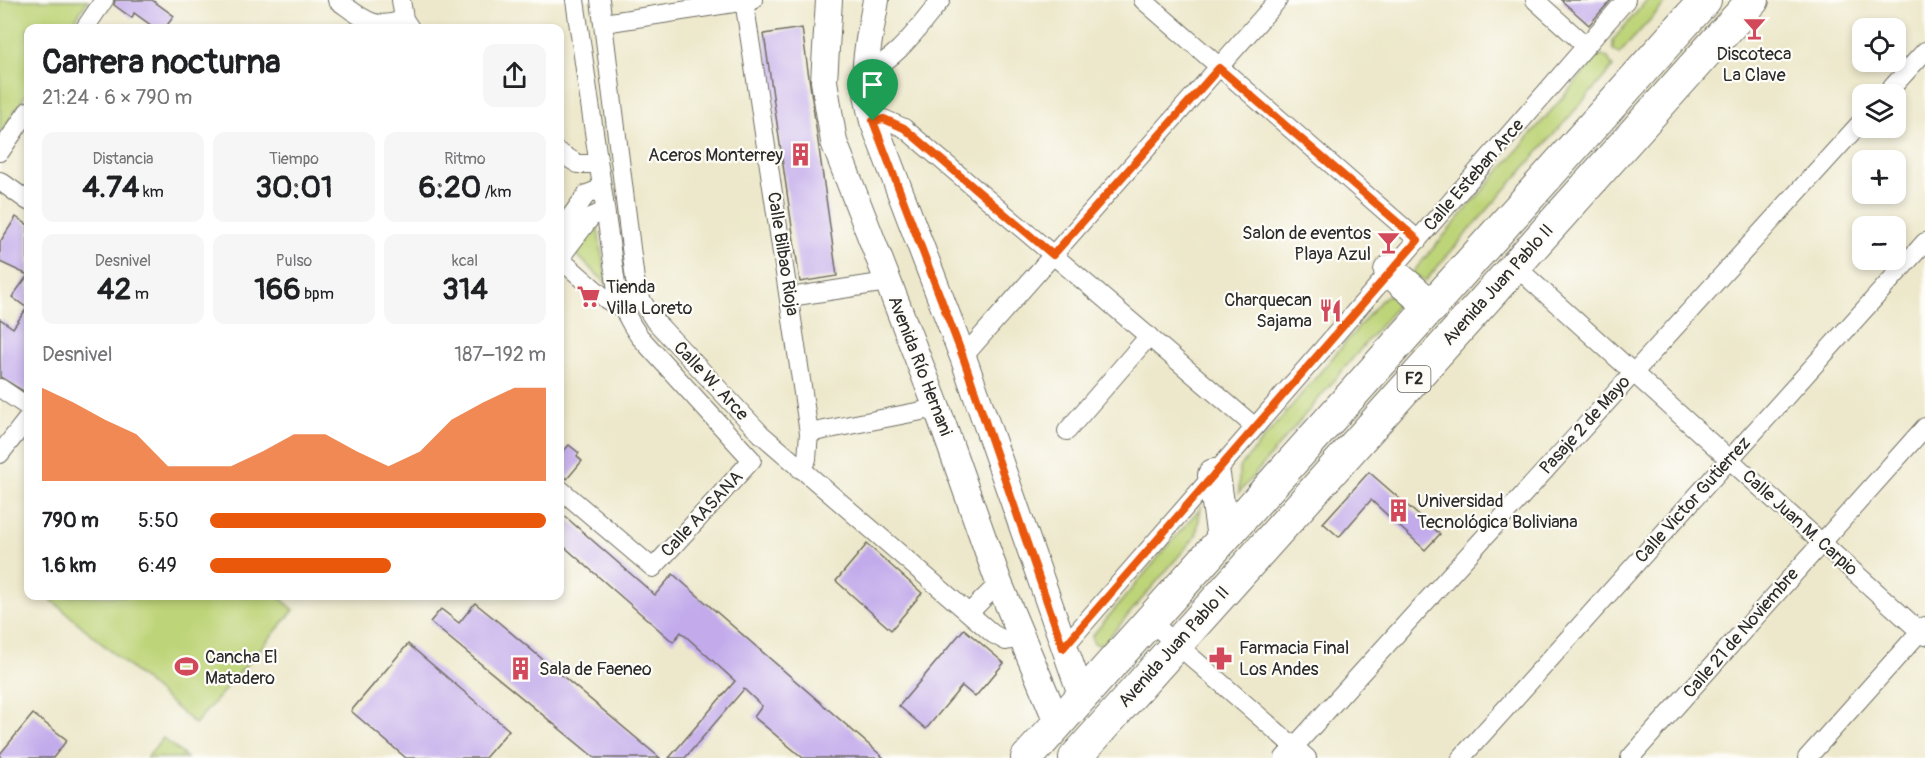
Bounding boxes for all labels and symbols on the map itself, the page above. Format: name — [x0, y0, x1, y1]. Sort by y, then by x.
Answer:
bar icon: Discoteca La Clave — [1741, 15, 1767, 41]
place label: Discoteca La Clave — [1717, 43, 1792, 87]
pin — [847, 59, 898, 121]
street label: Calle Esteban Arce — [1419, 114, 1529, 236]
building icon: Aceros Monterrey — [788, 142, 814, 168]
place label: Aceros Monterrey — [648, 144, 783, 167]
street label: Calle Bilbao Rioja — [762, 190, 804, 318]
street label: Avenida Juan Pablo II — [1437, 219, 1559, 351]
place label: Salon de eventos Playa Azul — [1242, 222, 1371, 266]
bar icon: Salon de eventos Playa Azul — [1376, 230, 1402, 256]
place label: Tienda Villa Loreto — [606, 276, 693, 320]
supermarket icon: Tienda Villa Loreto — [575, 284, 601, 310]
place label: Charquecan Sajama — [1224, 289, 1312, 333]
street label: Avenida Río Hernani — [883, 293, 957, 439]
restaurant icon: Charquecan Sajama — [1317, 297, 1343, 323]
street label: Calle W. Arce — [668, 337, 754, 426]
road number: F2 — [1398, 366, 1430, 392]
street label: Pasaje 2 de Mayo — [1535, 370, 1636, 479]
street label: Calle Victor Gutierrez — [1630, 432, 1756, 568]
street label: Calle Juan M. Carpio — [1737, 465, 1863, 581]
street label: Calle AASANA — [656, 466, 748, 562]
place label: Universidad Tecnológica Boliviana — [1417, 490, 1578, 534]
building icon: Universidad Tecnológica Boliviana — [1386, 498, 1412, 524]
street label: Calle 21 de Noviembre — [1678, 563, 1804, 703]
street label: Avenida Juan Pablo II — [1113, 581, 1235, 713]
place label: Farmacia Final Los Andes — [1239, 637, 1349, 681]
pharmacy icon: Farmacia Final Los Andes — [1208, 645, 1234, 671]
place label: Cancha El Matadero — [205, 646, 278, 690]
sports icon: Cancha El Matadero — [174, 654, 200, 680]
building icon: Sala de Faeneo — [508, 656, 534, 682]
place label: Sala de Faeneo — [539, 658, 652, 681]

